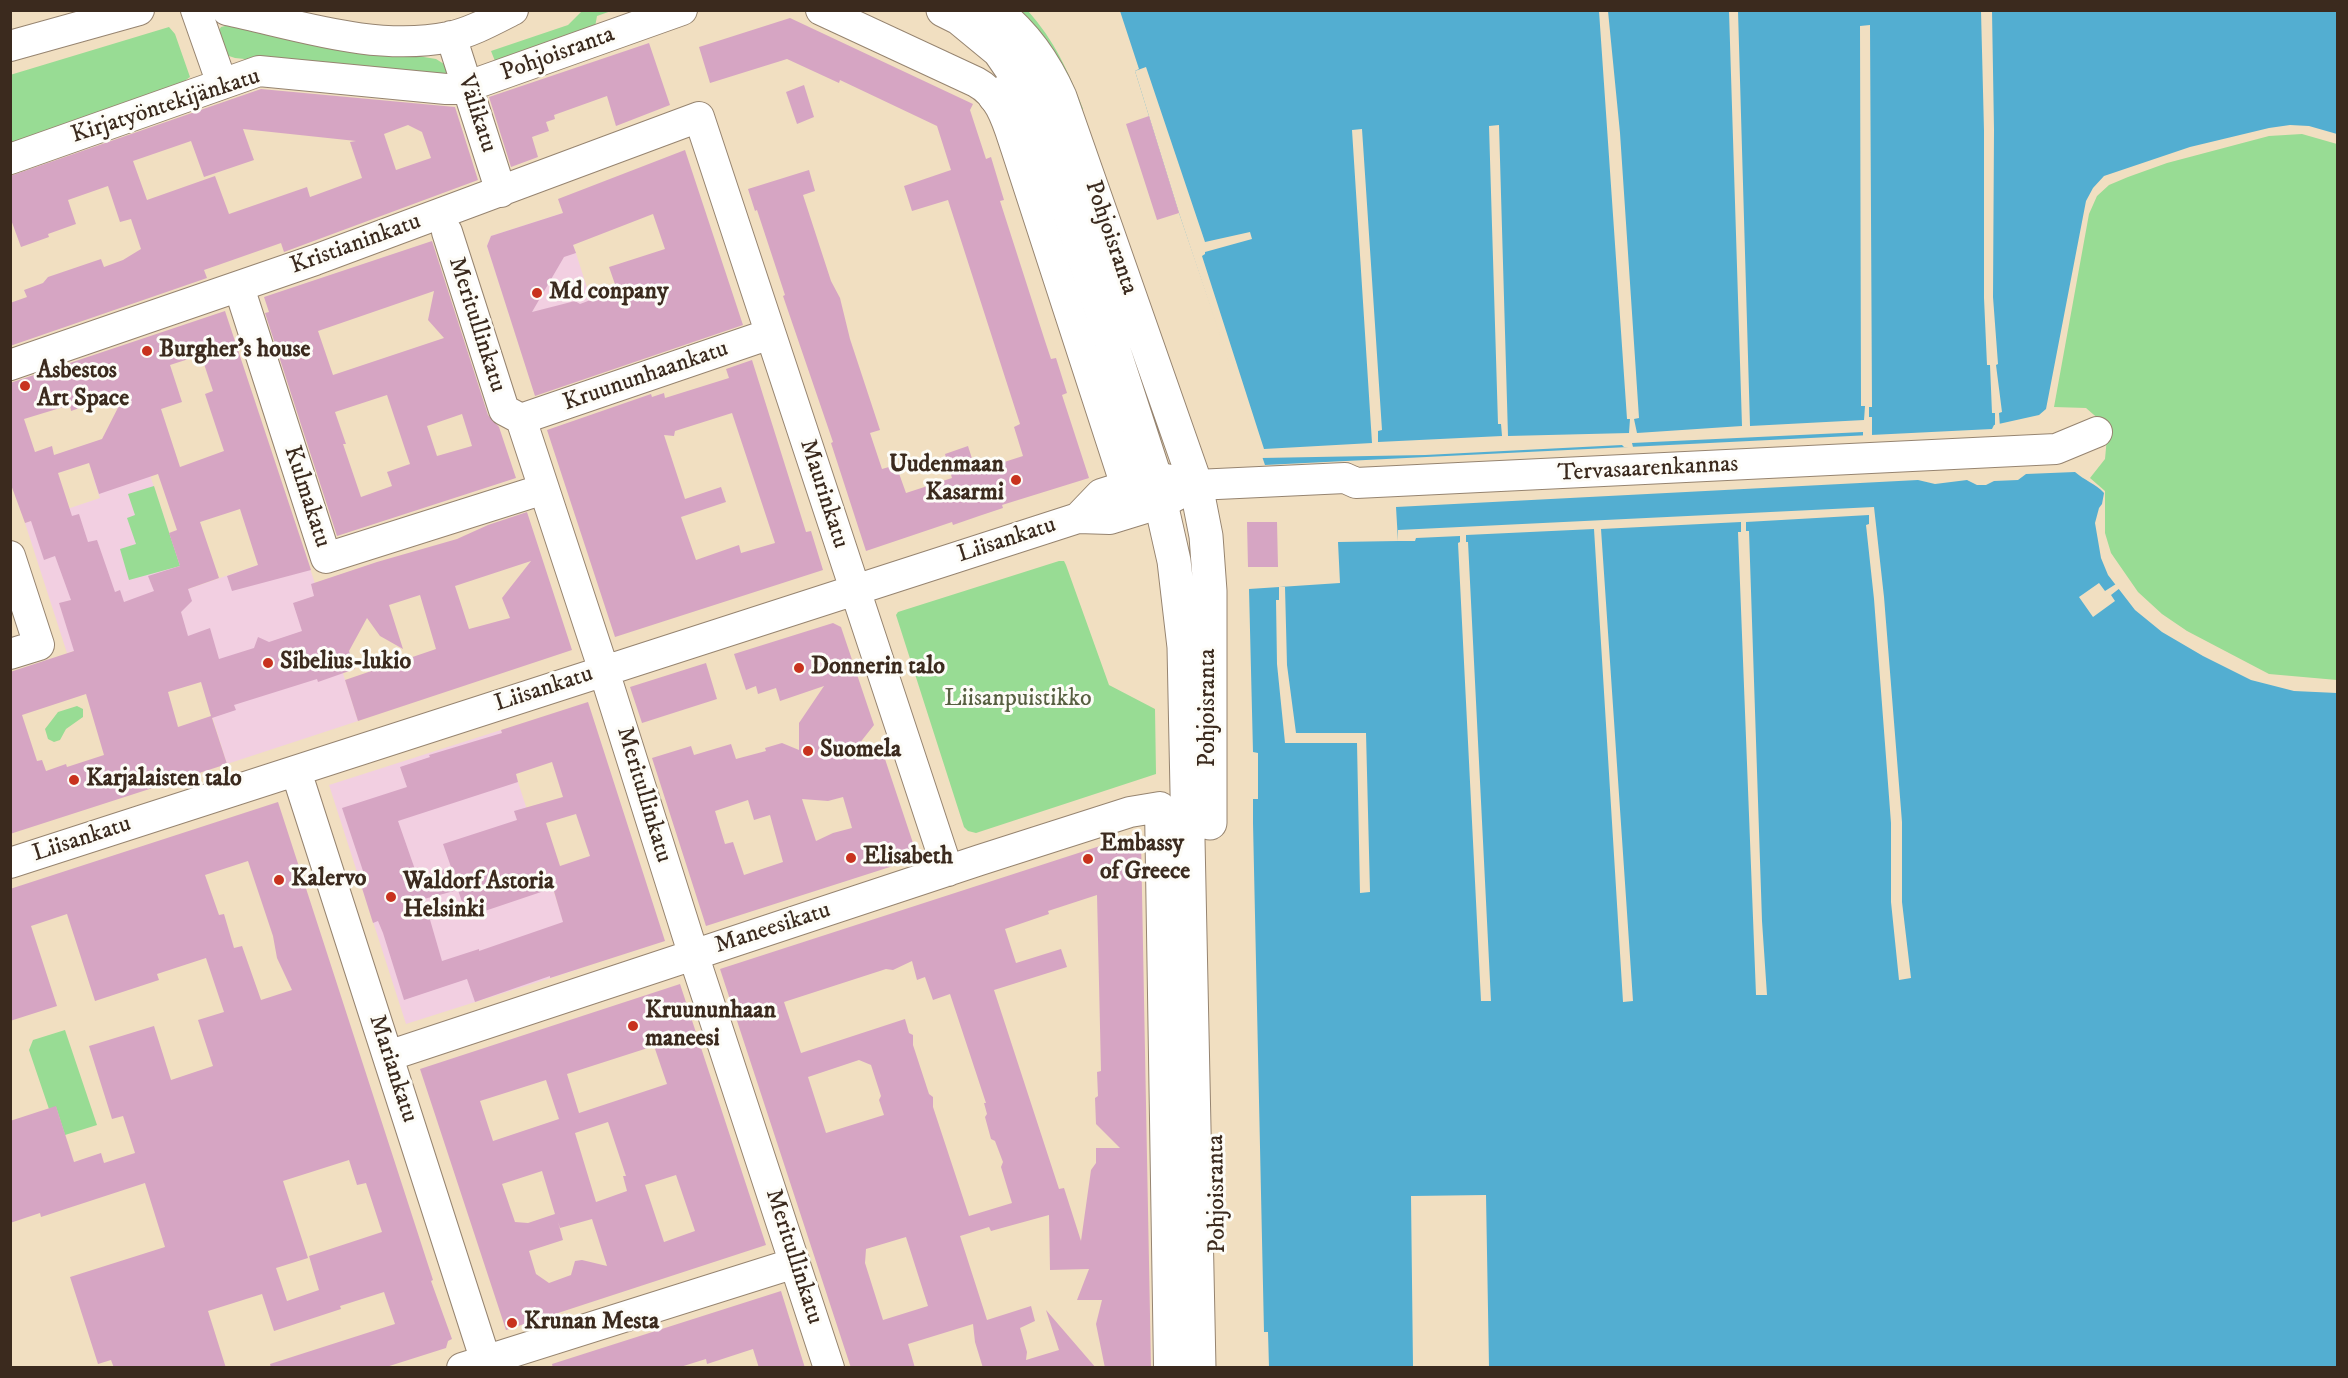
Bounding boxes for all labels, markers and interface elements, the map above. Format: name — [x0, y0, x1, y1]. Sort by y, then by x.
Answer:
street label: Pohjoisranta — [497, 21, 619, 89]
street label: Kirjatyöntekijänkatu — [68, 63, 264, 151]
street label: Välikatu — [450, 72, 502, 156]
street label: Pohjoisranta — [1077, 177, 1143, 299]
street label: Kristianinkatu — [287, 208, 425, 282]
street label: Meritullinkatu — [441, 254, 511, 396]
place label: Md conpany — [549, 279, 668, 307]
marker: Md conpany — [530, 286, 544, 300]
street label: Kruununhaankatu — [560, 335, 732, 419]
place label: Burgher's house — [159, 337, 310, 365]
marker: Burgher's house — [140, 344, 154, 358]
place label: Asbestos Art Space — [37, 358, 129, 414]
marker: Asbestos Art Space — [18, 379, 32, 393]
street label: Maurinkatu — [792, 436, 854, 552]
street label: Kulmakatu — [276, 443, 336, 551]
street label: Tervasaarenkannas — [1557, 451, 1739, 489]
place label: Uudenmaan Kasarmi — [889, 452, 1004, 508]
marker: Uudenmaan Kasarmi — [1009, 473, 1023, 487]
street label: Liisankatu — [954, 512, 1060, 570]
place label: Sibelius-lukio — [280, 649, 411, 677]
street label: Pohjoisranta — [1195, 649, 1223, 767]
place label: Donnerin talo — [811, 654, 945, 682]
marker: Sibelius-lukio — [261, 656, 275, 670]
street label: Liisankatu — [491, 661, 597, 719]
marker: Donnerin talo — [792, 661, 806, 675]
park label: Liisanpuistikko — [944, 686, 1092, 714]
street label: Meritullinkatu — [609, 724, 677, 866]
place label: Suomela — [820, 737, 901, 765]
marker: Suomela — [801, 744, 815, 758]
place label: Karjalaisten talo — [86, 766, 242, 794]
marker: Karjalaisten talo — [67, 773, 81, 787]
street label: Liisankatu — [29, 811, 135, 869]
place label: Embassy of Greece — [1100, 831, 1190, 887]
place label: Elisabeth — [863, 844, 953, 872]
marker: Elisabeth — [844, 851, 858, 865]
marker: Embassy of Greece — [1081, 852, 1095, 866]
place label: Kalervo — [291, 866, 367, 894]
place label: Waldorf Astoria Helsinki — [403, 869, 554, 925]
marker: Kalervo — [272, 873, 286, 887]
marker: Waldorf Astoria Helsinki — [384, 890, 398, 904]
street label: Maneesikatu — [711, 897, 835, 961]
place label: Kruununhaan maneesi — [645, 998, 776, 1054]
street label: Mariankatu — [361, 1012, 423, 1126]
marker: Kruununhaan maneesi — [626, 1019, 640, 1033]
street label: Pohjoisranta — [1203, 1134, 1233, 1254]
street label: Meritullinkatu — [758, 1186, 828, 1328]
place label: Krunan Mesta — [524, 1309, 659, 1337]
marker: Krunan Mesta — [505, 1316, 519, 1330]

